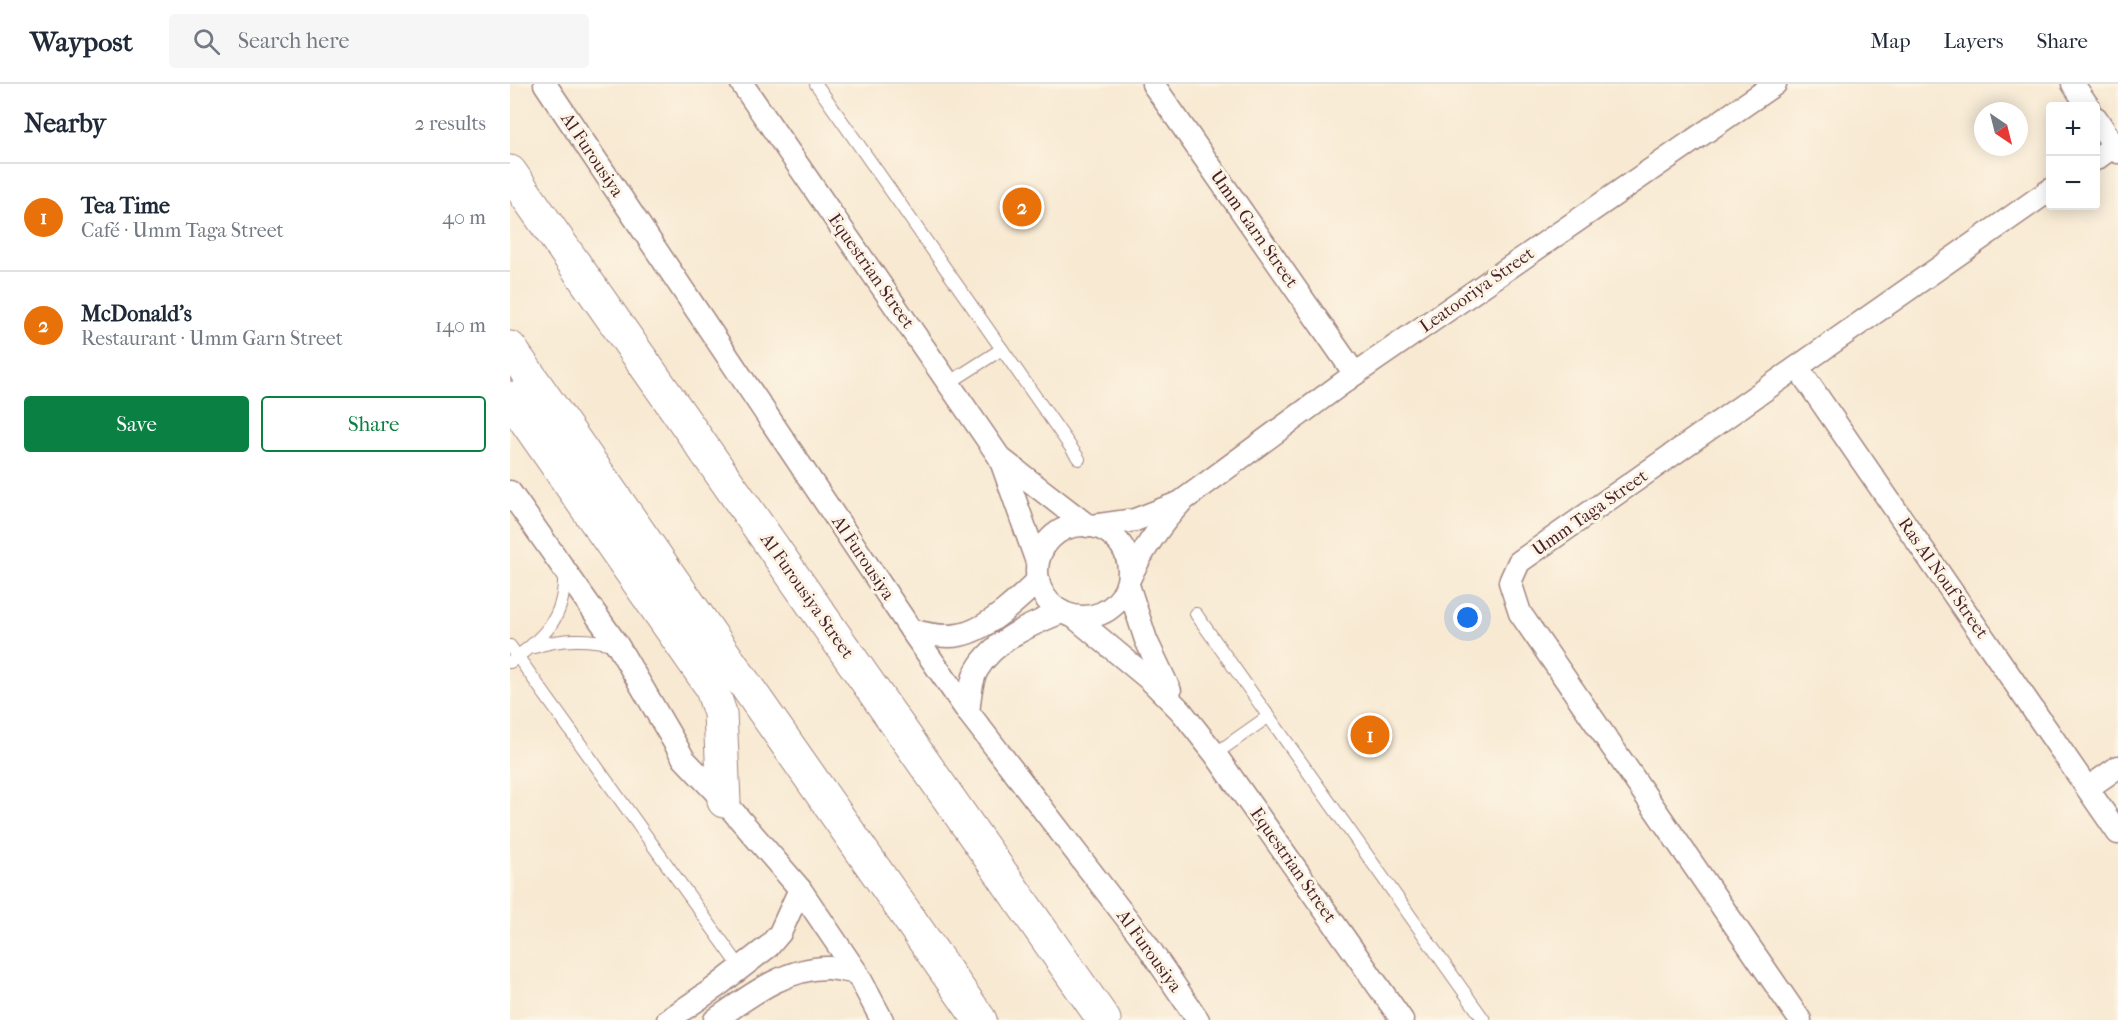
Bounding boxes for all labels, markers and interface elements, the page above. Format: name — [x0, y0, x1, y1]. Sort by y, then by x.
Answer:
search box — [169, 14, 589, 68]
text: Waypost — [30, 25, 133, 58]
icon: search — [190, 25, 223, 58]
text: Search here — [238, 28, 349, 54]
text: Map — [1870, 29, 1911, 53]
text: Layers — [1944, 29, 2003, 53]
text: Share — [2036, 29, 2088, 53]
north arrow — [1974, 102, 2028, 156]
map controls — [2046, 102, 2100, 210]
button: + — [2046, 102, 2100, 156]
text: Nearby — [24, 108, 106, 139]
street label: Al Furousiya — [556, 108, 628, 201]
text: 2 results — [415, 112, 486, 135]
button: − — [2046, 156, 2100, 210]
street label: Umm Garn Street — [1206, 166, 1303, 292]
pin: 2 — [1002, 184, 1042, 230]
text: Tea Time — [81, 193, 170, 219]
text: 1 — [40, 206, 47, 229]
text: 40 m — [442, 206, 486, 229]
street label: Equestrian Street — [824, 209, 919, 333]
text: Café · Umm Taga Street — [81, 219, 284, 242]
street label: Leatooriya Street — [1416, 243, 1539, 337]
text: McDonald's — [81, 301, 192, 327]
text: 2 — [38, 314, 49, 337]
text: 140 m — [435, 314, 486, 337]
text: Restaurant · Umm Garn Street — [81, 327, 343, 350]
button: Save — [24, 396, 249, 452]
button: Share — [261, 396, 486, 452]
street label: Umm Taga Street — [1528, 465, 1652, 561]
street label: Al Furousiya — [827, 511, 899, 604]
street label: Ras Al Nouf Street — [1894, 514, 1993, 643]
street label: Al Furousiya Street — [755, 529, 858, 663]
your location — [1453, 603, 1482, 632]
pin: 1 — [1350, 712, 1390, 758]
street label: Equestrian Street — [1246, 803, 1341, 927]
street label: Al Furousiya — [1112, 905, 1186, 997]

